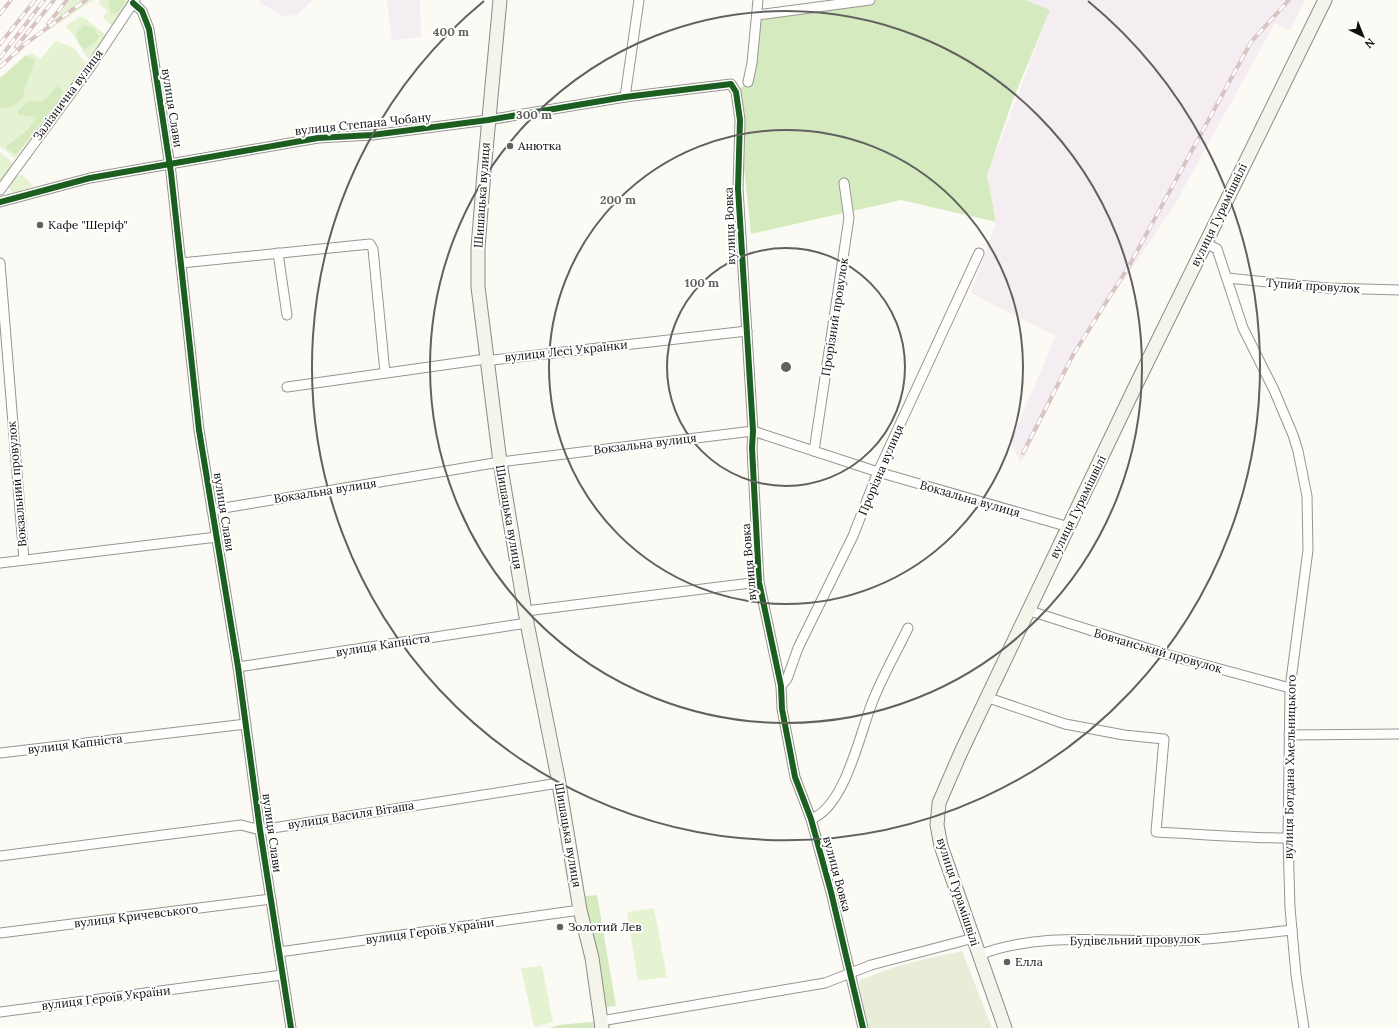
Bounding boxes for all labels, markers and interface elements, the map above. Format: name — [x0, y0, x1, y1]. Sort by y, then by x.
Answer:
north arrow — [1343, 16, 1383, 56]
text: 400 m — [433, 24, 469, 39]
text: N — [1362, 35, 1378, 52]
street label: Залізнична вулиця — [29, 46, 106, 143]
street label: вулиця Слави — [159, 67, 186, 148]
text: 300 m — [516, 107, 552, 122]
street label: вулиця Степана Чобану — [294, 109, 433, 138]
place label: Анютка — [517, 138, 561, 153]
marker: Анютка — [505, 141, 515, 151]
street label: Шишацька вулиця — [470, 142, 493, 248]
street label: вулиця Гурамішвілі — [1187, 161, 1250, 269]
street label: вулиця Вовка — [721, 187, 738, 265]
text: 200 m — [600, 192, 636, 207]
place label: Кафе "Шеріф" — [48, 217, 128, 232]
marker: Кафе "Шеріф" — [35, 220, 45, 230]
street label: Прорізний провулок — [818, 256, 851, 377]
text: 100 m — [685, 275, 719, 290]
street label: Тупий провулок — [1265, 275, 1361, 296]
street label: вулиця Лесі Українки — [504, 337, 628, 364]
centre of rings — [779, 360, 793, 374]
street label: Вокзальний провулок — [3, 420, 29, 548]
street label: Прорізна вулиця — [855, 422, 906, 518]
street label: Вокзальна вулиця — [593, 430, 697, 457]
street label: вулиця Гурамішвілі — [1046, 453, 1109, 561]
street label: Шишацька вулиця — [493, 463, 526, 570]
street label: вулиця Слави — [211, 471, 238, 552]
street label: Вокзальна вулиця — [273, 475, 377, 506]
street label: Вокзальна вулиця — [918, 477, 1022, 520]
street label: вулиця Вовка — [738, 523, 759, 601]
street label: Вовчанський провулок — [1092, 625, 1225, 676]
street label: вулиця Капніста — [335, 630, 431, 659]
street label: вулиця Богдана Хмельницького — [1280, 675, 1299, 859]
street label: вулиця Капніста — [27, 730, 123, 757]
street label: Шишацька вулиця — [552, 781, 585, 888]
street label: вулиця Слави — [260, 792, 285, 873]
street label: вулиця Василя Віташа — [287, 797, 415, 832]
street label: вулиця Вовка — [820, 834, 855, 913]
street label: вулиця Гурамішвілі — [934, 836, 983, 948]
street label: вулиця Кричевського — [73, 900, 199, 931]
street label: вулиця Героїв України — [365, 914, 495, 947]
place label: Золотий Лев — [568, 919, 642, 934]
marker: Золотий Лев — [555, 922, 565, 932]
street label: Будівельний провулок — [1070, 931, 1201, 948]
place label: Елла — [1015, 954, 1043, 969]
marker: Елла — [1002, 957, 1012, 967]
street label: вулиця Героїв України — [41, 982, 171, 1013]

